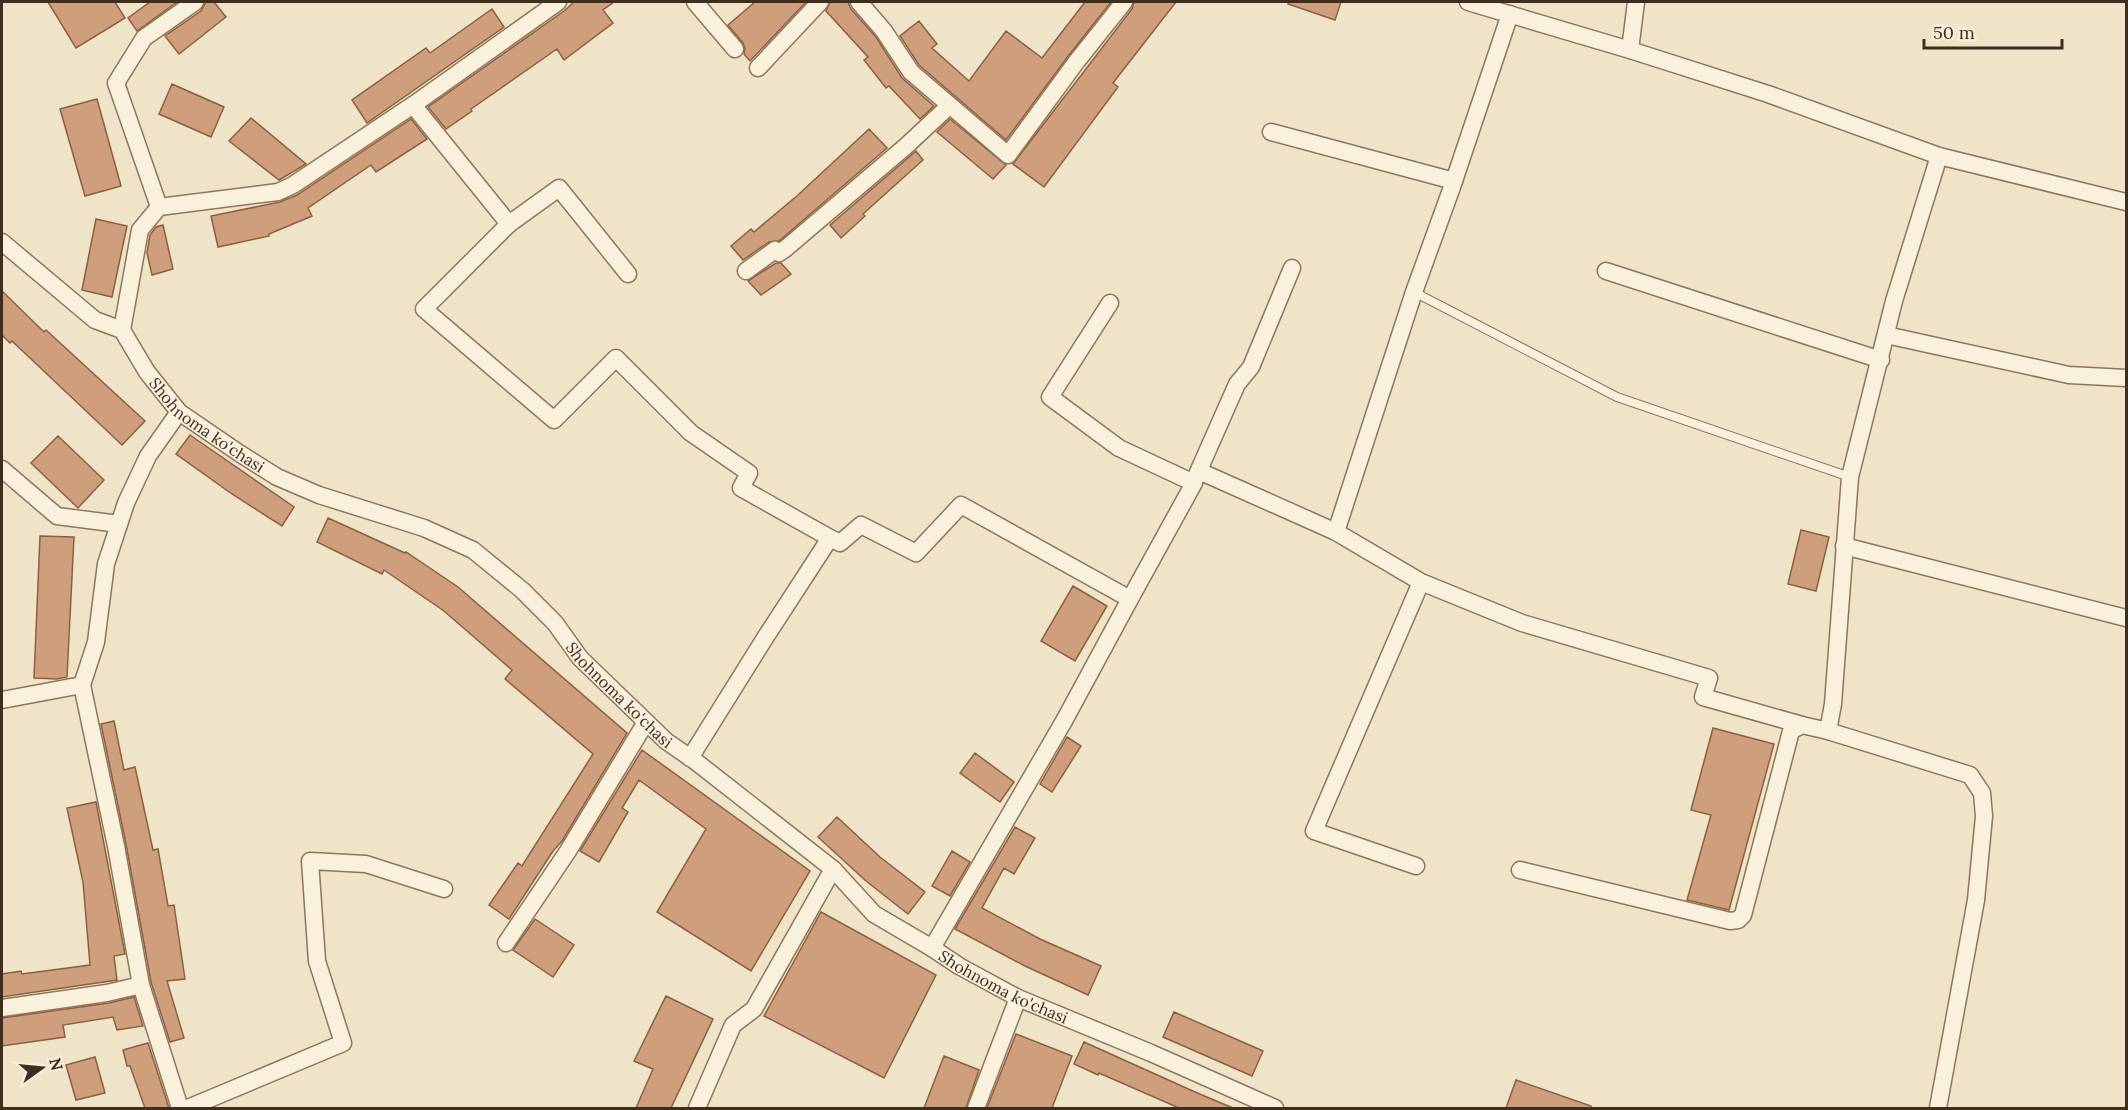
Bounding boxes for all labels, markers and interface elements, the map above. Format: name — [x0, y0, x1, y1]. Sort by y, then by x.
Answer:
scale bar — [1924, 12, 2062, 50]
text: 50 m — [1933, 21, 1975, 44]
street label: Shohnoma ko'chasi — [145, 373, 268, 477]
street label: Shohnoma ko'chasi — [562, 638, 676, 752]
street label: Shohnoma ko'chasi — [935, 945, 1071, 1028]
north arrow — [12, 1038, 72, 1098]
text: N — [45, 1056, 68, 1073]

